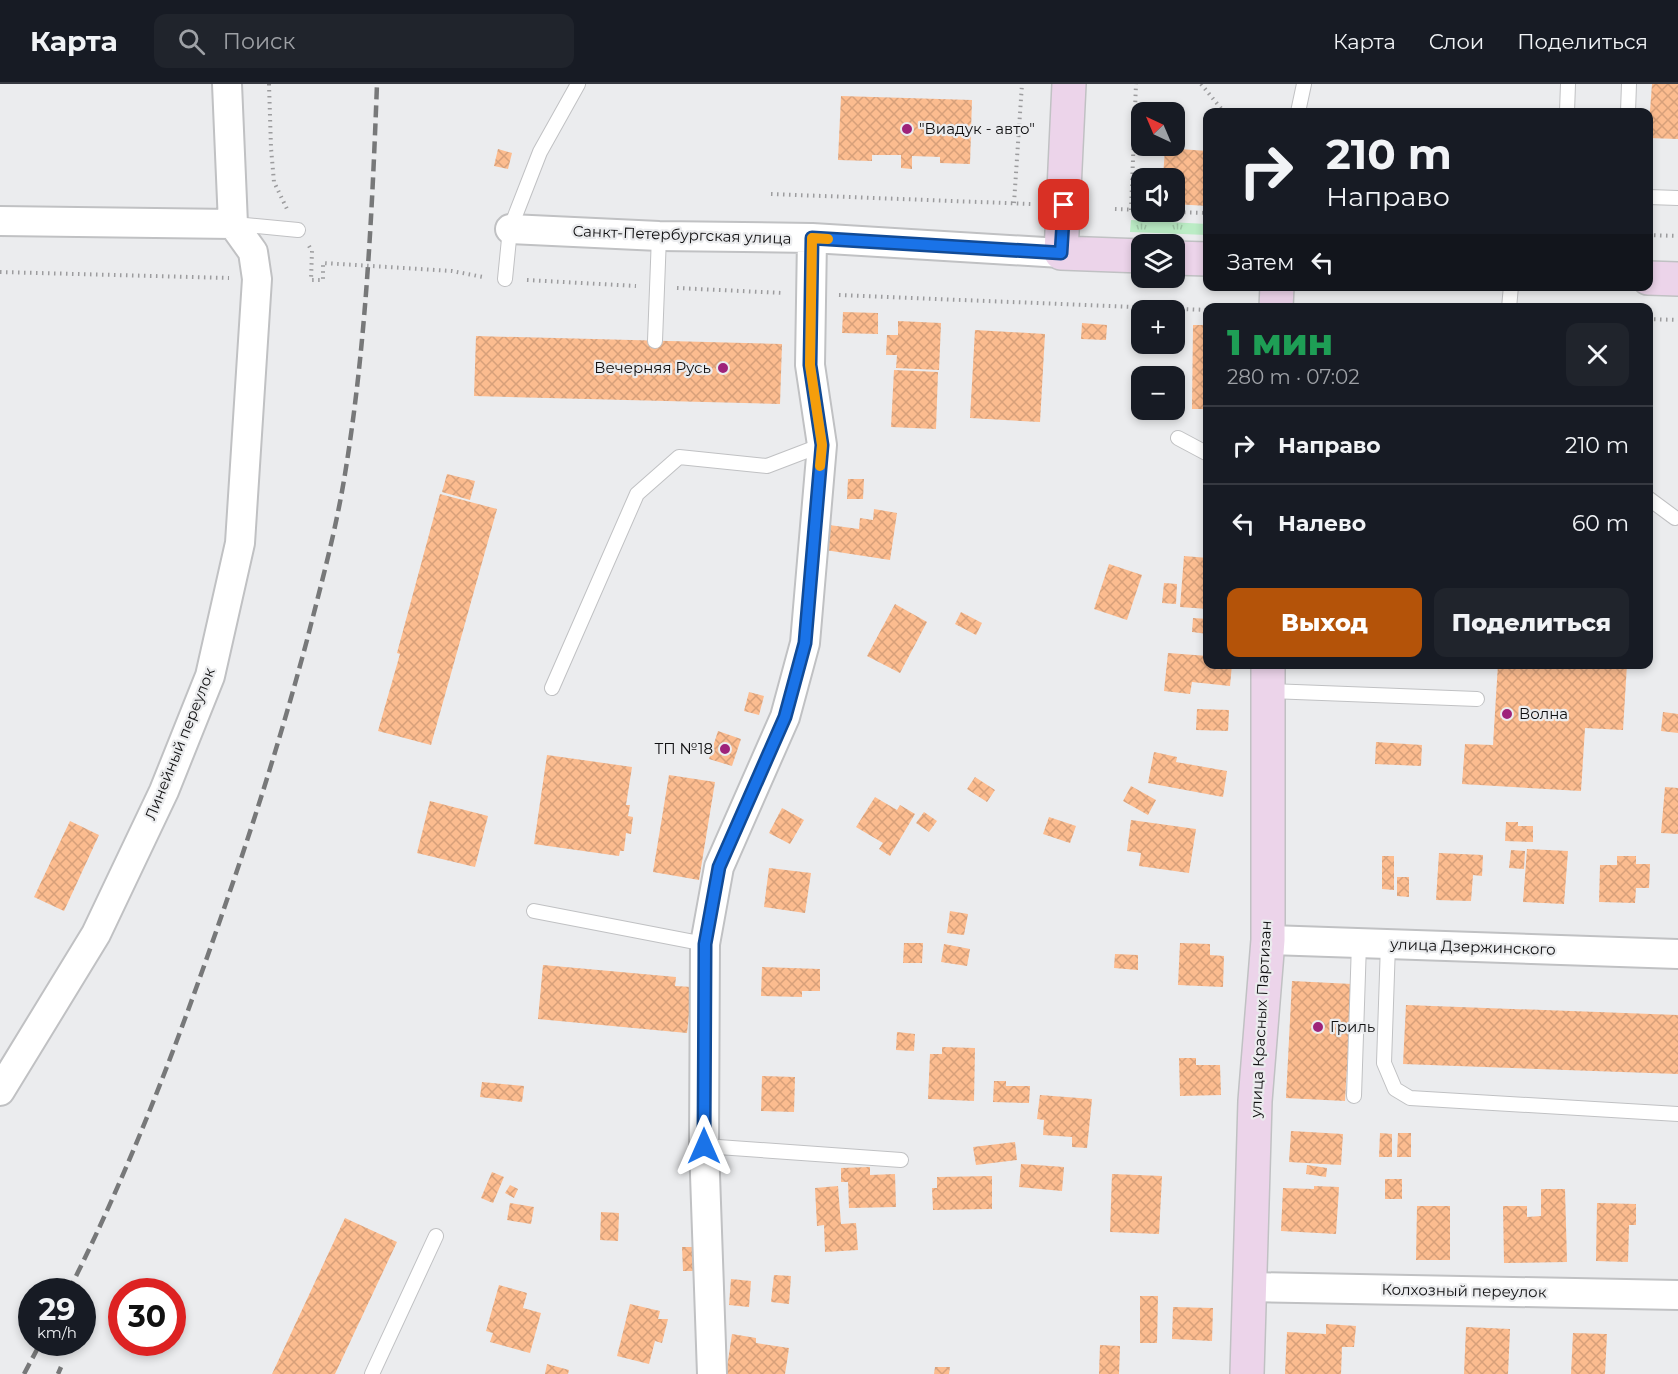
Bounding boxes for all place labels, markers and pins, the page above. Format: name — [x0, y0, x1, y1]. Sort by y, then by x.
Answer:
place label: "Виадук - авто" — [919, 119, 1035, 138]
marker: "Виадук - авто" — [900, 122, 914, 136]
pin — [1038, 179, 1089, 230]
place label: Вечерняя Русь — [594, 358, 711, 377]
marker: Вечерняя Русь — [716, 361, 730, 375]
place label: Волна — [1519, 704, 1568, 723]
marker: Волна — [1500, 707, 1514, 721]
place label: ТП №18 — [654, 739, 713, 758]
marker: ТП №18 — [718, 742, 732, 756]
place label: Гриль — [1330, 1017, 1375, 1036]
marker: Гриль — [1311, 1020, 1325, 1034]

